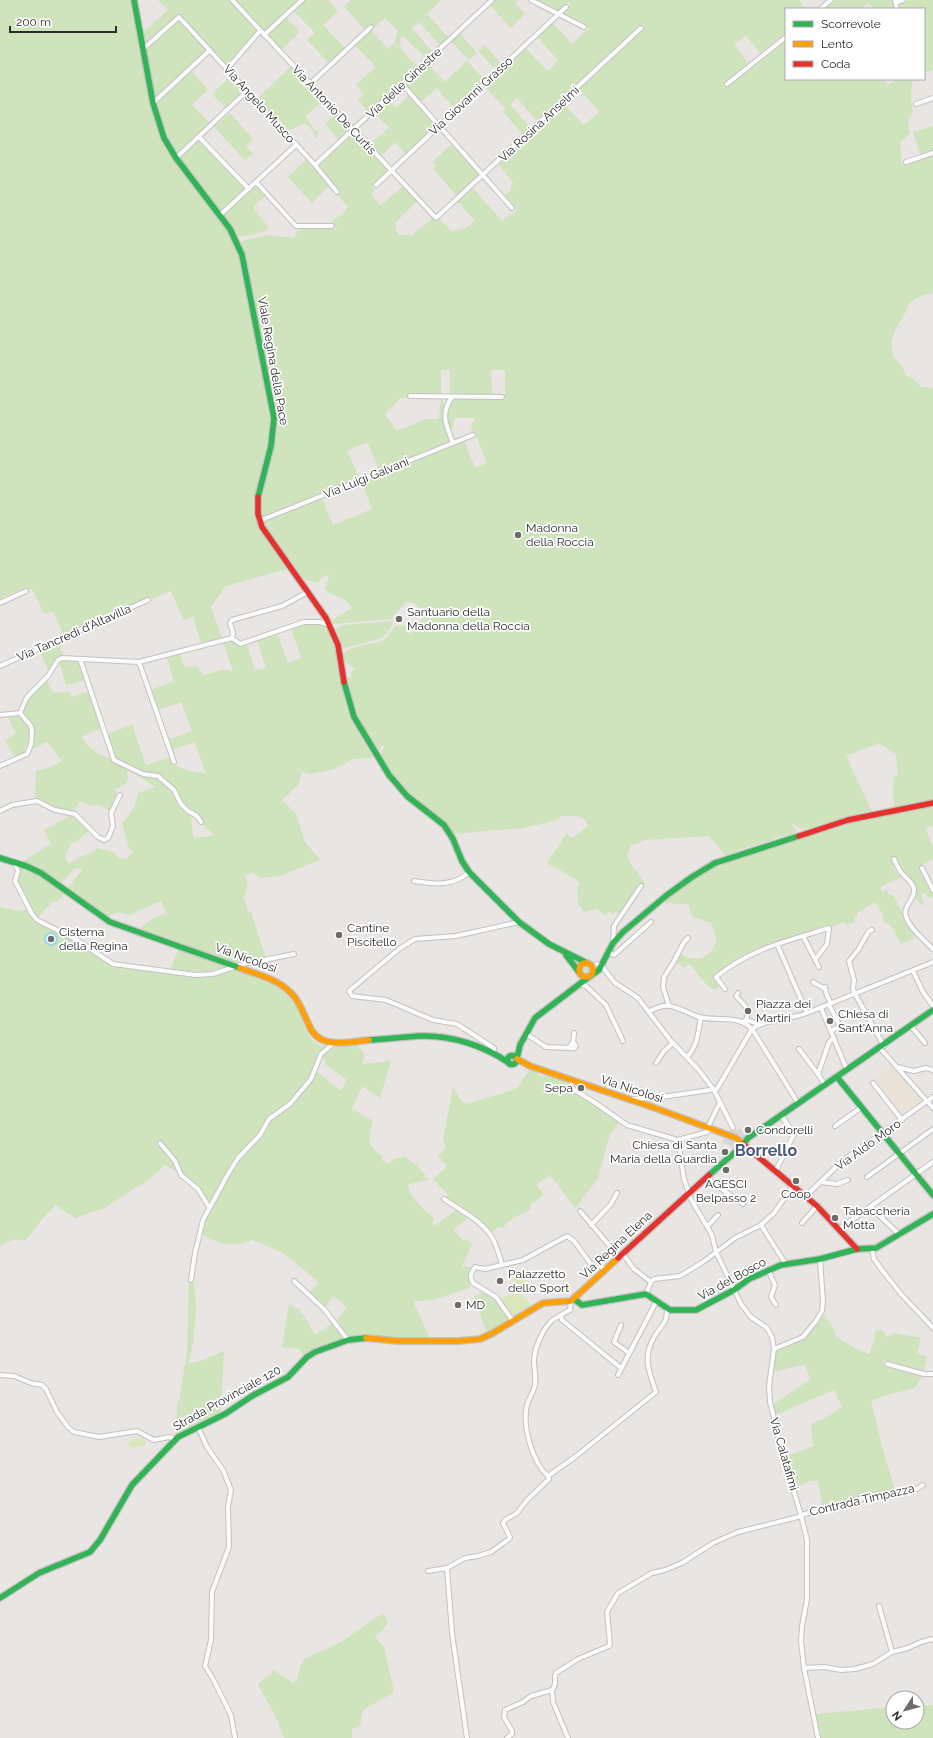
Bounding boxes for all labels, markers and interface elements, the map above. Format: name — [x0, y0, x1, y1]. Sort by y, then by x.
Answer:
scale bar — [10, 8, 116, 34]
legend — [785, 8, 925, 80]
text: 200 m — [16, 15, 51, 29]
text: Scorrevole — [821, 17, 881, 31]
text: Lento — [821, 37, 853, 51]
street label: Via delle Ginestre — [364, 45, 444, 121]
street label: Via Giovanni Grasso — [426, 54, 516, 138]
text: Coda — [821, 57, 850, 71]
street label: Via Angelo Musco — [220, 62, 298, 146]
street label: Via Antonio De Curtis — [289, 63, 379, 158]
street label: Via Rosina Anselmi — [496, 83, 582, 165]
street label: Viale Regina della Pace — [255, 296, 291, 426]
street label: Via Luigi Galvani — [321, 455, 411, 501]
place label: Madonna della Roccia — [526, 521, 594, 549]
marker: Madonna della Roccia — [513, 530, 523, 540]
street label: Via Tancredi d'Altavilla — [15, 602, 133, 664]
place label: Santuario della Madonna della Roccia — [407, 605, 530, 633]
marker: Santuario della Madonna della Roccia — [394, 614, 404, 624]
place label: Cantine Piscitello — [347, 921, 397, 949]
place label: Cisterna della Regina — [59, 925, 128, 953]
marker: Cantine Piscitello — [334, 930, 344, 940]
marker: Cisterna della Regina — [46, 934, 56, 944]
street label: Via Nicolosi — [213, 940, 279, 976]
place label: Piazza dei Martiri — [756, 997, 811, 1025]
marker: Piazza dei Martiri — [743, 1006, 753, 1016]
place label: Chiesa di Sant'Anna — [838, 1007, 893, 1035]
marker: Chiesa di Sant'Anna — [825, 1016, 835, 1026]
street label: Via Nicolosi — [599, 1072, 665, 1106]
place label: Sepa — [545, 1081, 573, 1095]
marker: Sepa — [576, 1083, 586, 1093]
street label: Via Aldo Moro — [832, 1116, 904, 1174]
place label: Condorelli — [756, 1123, 813, 1137]
marker: Condorelli — [743, 1125, 753, 1135]
place label: Chiesa di Santa Maria della Guardia — [610, 1138, 717, 1166]
district label: Borrello — [735, 1141, 797, 1160]
marker: Chiesa di Santa Maria della Guardia — [720, 1147, 730, 1157]
marker: AGESCI Belpasso 2 — [721, 1165, 731, 1175]
marker: Coop — [791, 1176, 801, 1186]
place label: AGESCI Belpasso 2 — [696, 1177, 756, 1205]
place label: Coop — [781, 1187, 811, 1201]
place label: Tabaccheria Motta — [843, 1204, 910, 1232]
street label: Via Regina Elena — [577, 1208, 655, 1282]
marker: Tabaccheria Motta — [830, 1213, 840, 1223]
street label: Via del Bosco — [696, 1255, 768, 1303]
place label: Palazzetto dello Sport — [508, 1267, 569, 1295]
marker: Palazzetto dello Sport — [495, 1276, 505, 1286]
place label: MD — [466, 1298, 486, 1312]
marker: MD — [453, 1300, 463, 1310]
street label: Strada Provinciale 120 — [171, 1362, 283, 1434]
street label: Via Calatafimi — [767, 1416, 801, 1492]
street label: Contrada Timpazza — [808, 1481, 916, 1519]
north arrow — [885, 1690, 925, 1730]
text: N — [890, 1708, 905, 1723]

